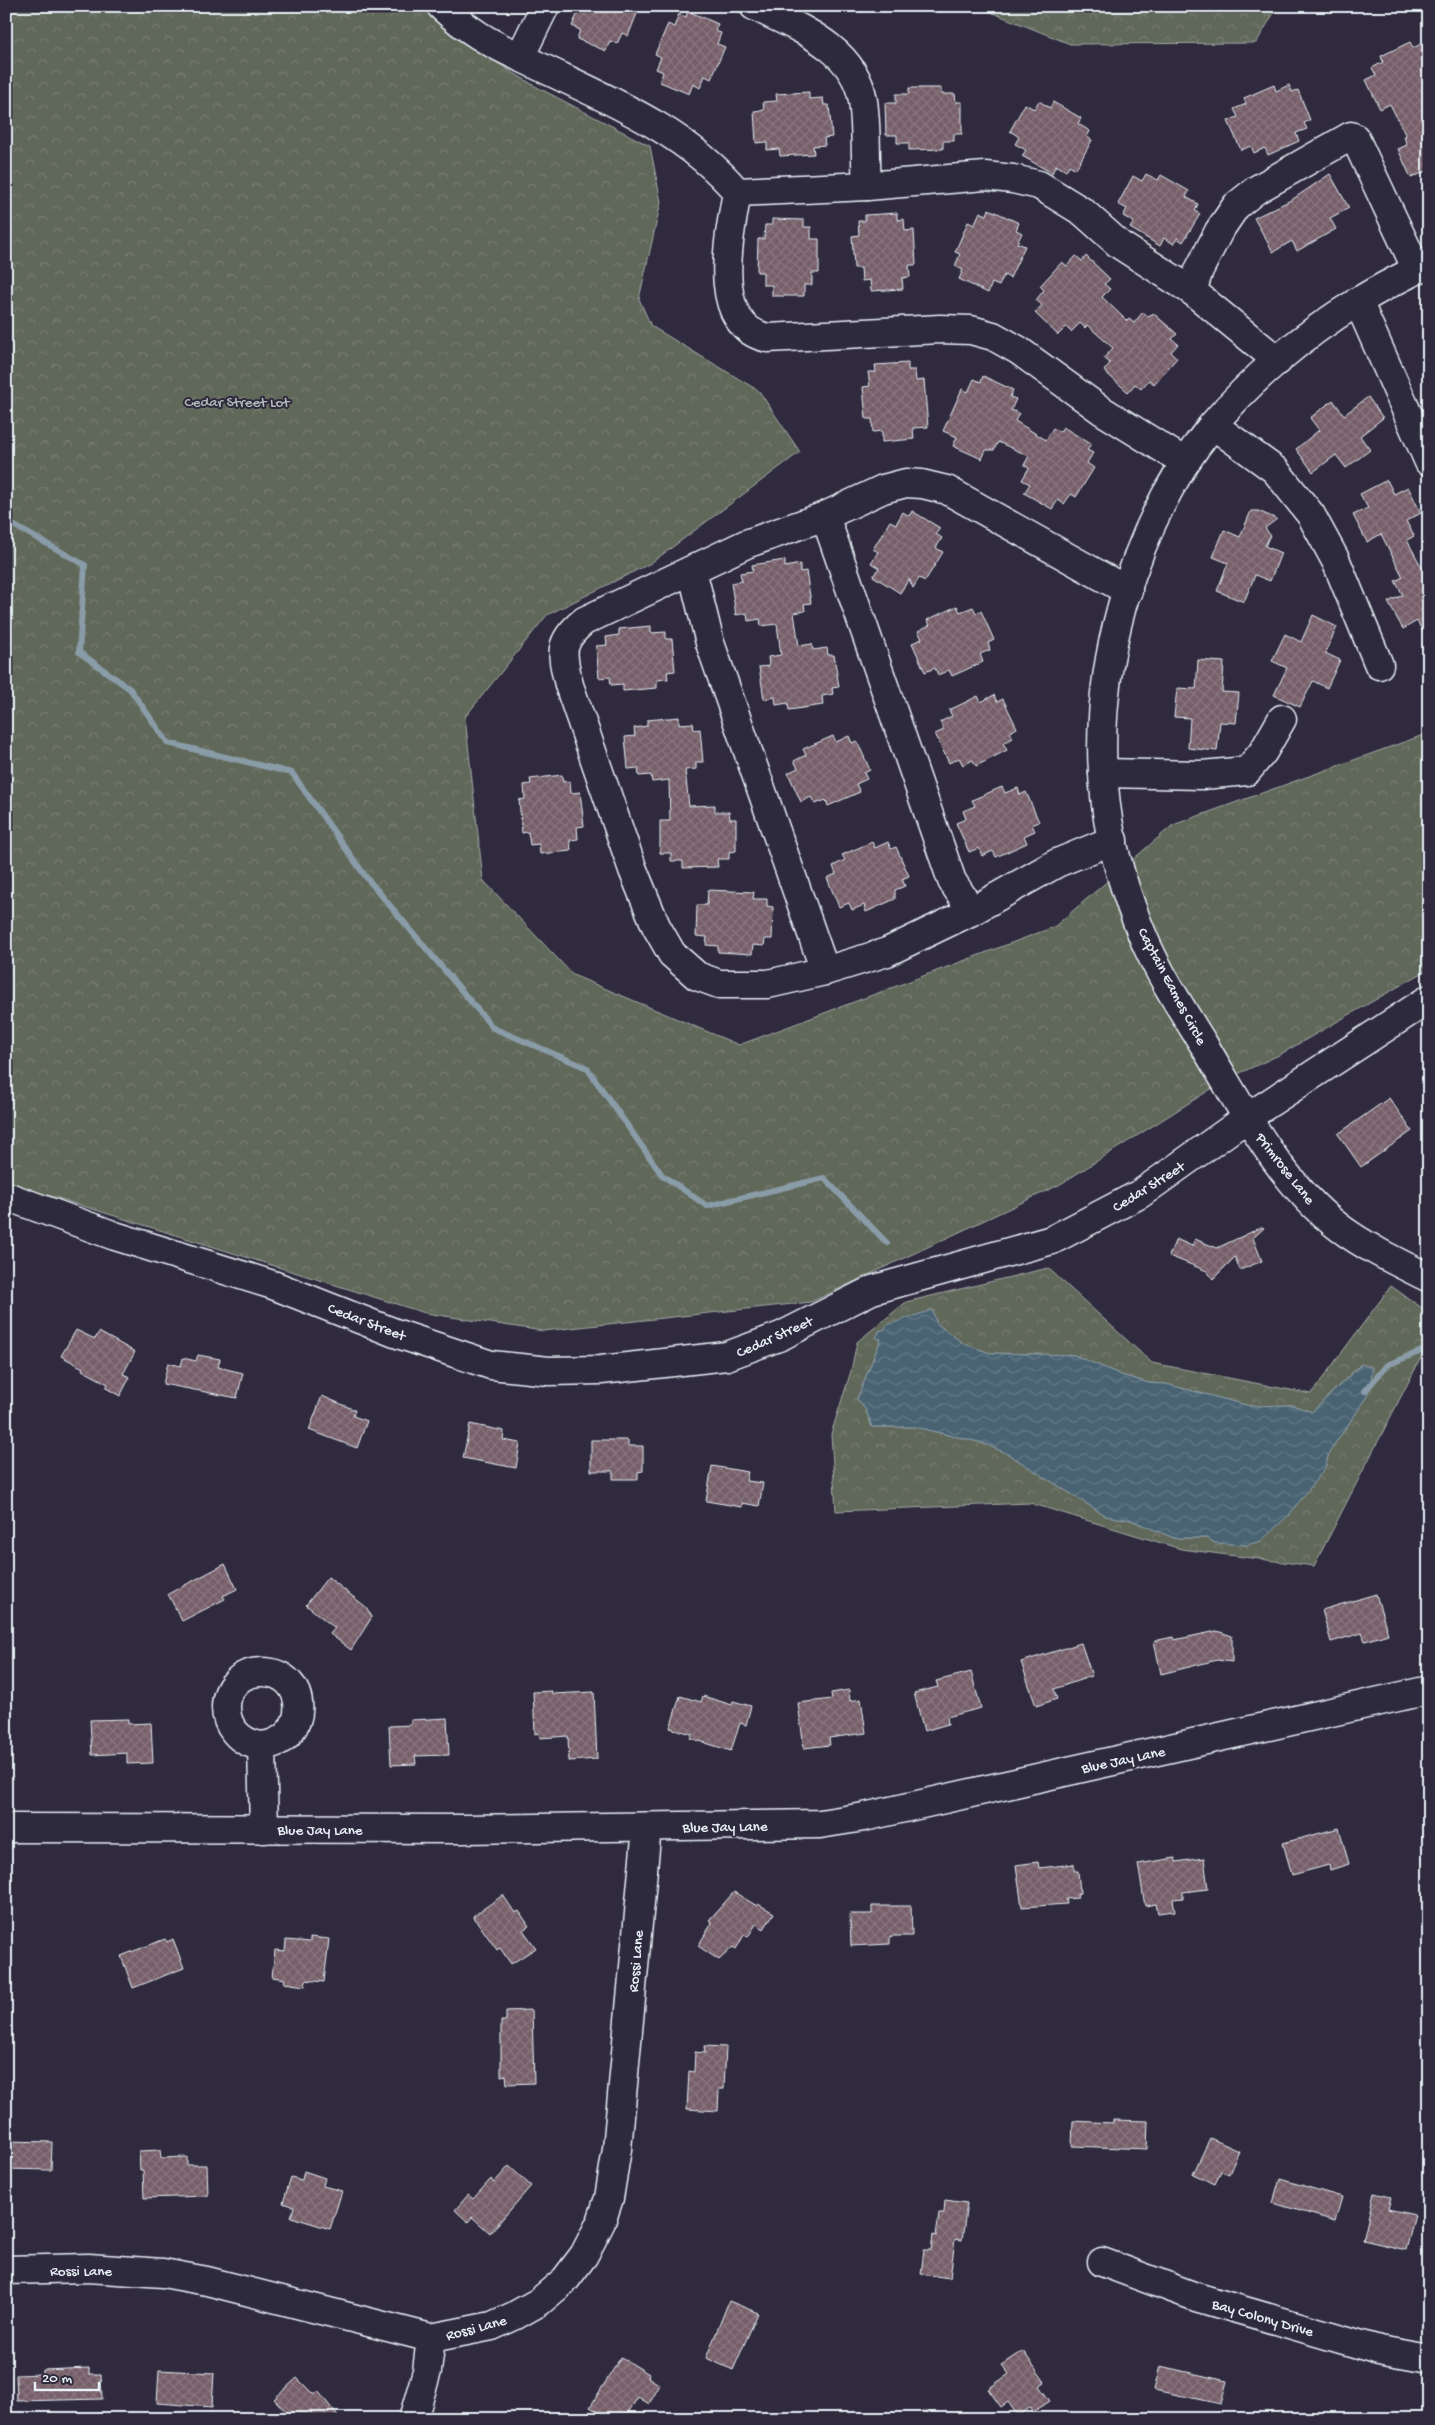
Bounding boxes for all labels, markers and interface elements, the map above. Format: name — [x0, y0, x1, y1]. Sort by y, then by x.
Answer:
park label: Cedar Street Lot — [185, 394, 291, 412]
street label: Captain Eames Circle — [1133, 925, 1210, 1049]
street label: Primrose Lane — [1250, 1129, 1318, 1209]
street label: Cedar Street — [1110, 1157, 1190, 1217]
street label: Cedar Street — [325, 1300, 409, 1347]
street label: Cedar Street — [734, 1312, 818, 1363]
street label: Blue Jay Lane — [1079, 1743, 1167, 1779]
street label: Blue Jay Lane — [681, 1818, 768, 1838]
street label: Blue Jay Lane — [276, 1822, 363, 1840]
street label: Rossi Lane — [625, 1929, 649, 1993]
street label: Rossi Lane — [50, 2263, 112, 2281]
street label: Bay Colony Drive — [1209, 2296, 1315, 2342]
street label: Rossi Lane — [444, 2312, 509, 2346]
scale bar — [35, 2360, 99, 2392]
text: 20 m — [42, 2370, 72, 2388]

